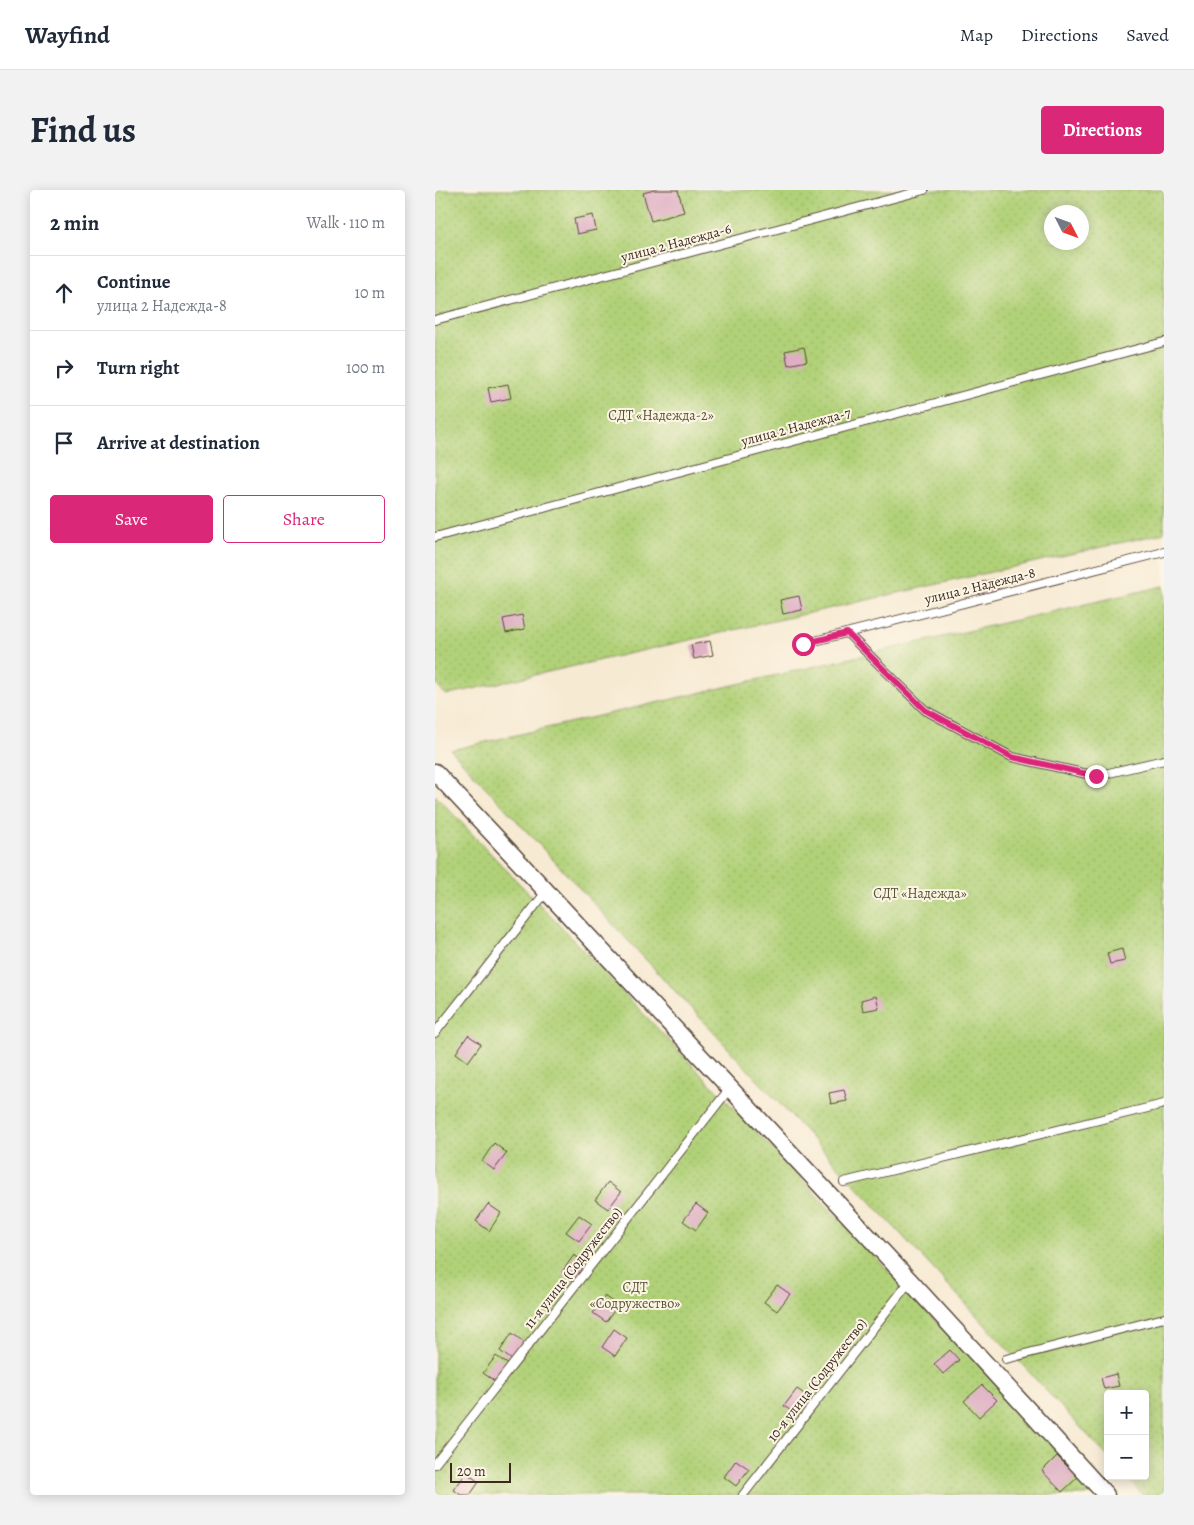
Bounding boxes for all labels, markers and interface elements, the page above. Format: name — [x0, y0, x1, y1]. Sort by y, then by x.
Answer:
text: Wayfind — [25, 19, 110, 51]
text: Map — [960, 23, 993, 47]
text: Directions — [1021, 23, 1098, 47]
text: Saved — [1126, 23, 1169, 47]
text: Find us — [30, 106, 136, 154]
button: Directions — [1041, 106, 1164, 154]
north arrow — [1044, 205, 1089, 250]
text: 2 min — [50, 209, 99, 237]
text: Walk · 110 m — [307, 212, 385, 234]
street label: улица 2 Надежда-6 — [618, 219, 733, 267]
text: Continue — [97, 269, 171, 295]
icon: ahead — [50, 279, 78, 307]
text: 10 m — [355, 282, 385, 304]
text: улица 2 Надежда-8 — [97, 295, 227, 317]
icon: right — [50, 354, 78, 382]
text: Turn right — [97, 355, 179, 381]
text: 100 m — [346, 357, 385, 379]
street label: улица 2 Надежда-7 — [738, 403, 853, 451]
park label: СДТ «Надежда-2» — [608, 406, 714, 425]
icon: arrive — [50, 429, 78, 457]
text: Arrive at destination — [97, 430, 260, 456]
button: Save — [50, 495, 213, 543]
button: Share — [223, 495, 385, 543]
street label: улица 2 Надежда-8 — [922, 563, 1038, 609]
route start — [792, 633, 815, 656]
route end — [1085, 765, 1108, 788]
park label: СДТ «Надежда» — [873, 884, 967, 903]
street label: 11-я улица (Содружество) — [520, 1203, 626, 1333]
park label: СДТ «Содружество» — [590, 1278, 680, 1313]
street label: 10-я улица (Содружество) — [763, 1314, 871, 1446]
map controls — [1104, 1390, 1149, 1480]
button: + — [1104, 1390, 1149, 1435]
button: − — [1104, 1435, 1149, 1480]
scale bar — [450, 1460, 511, 1483]
text: 20 m — [457, 1462, 486, 1481]

